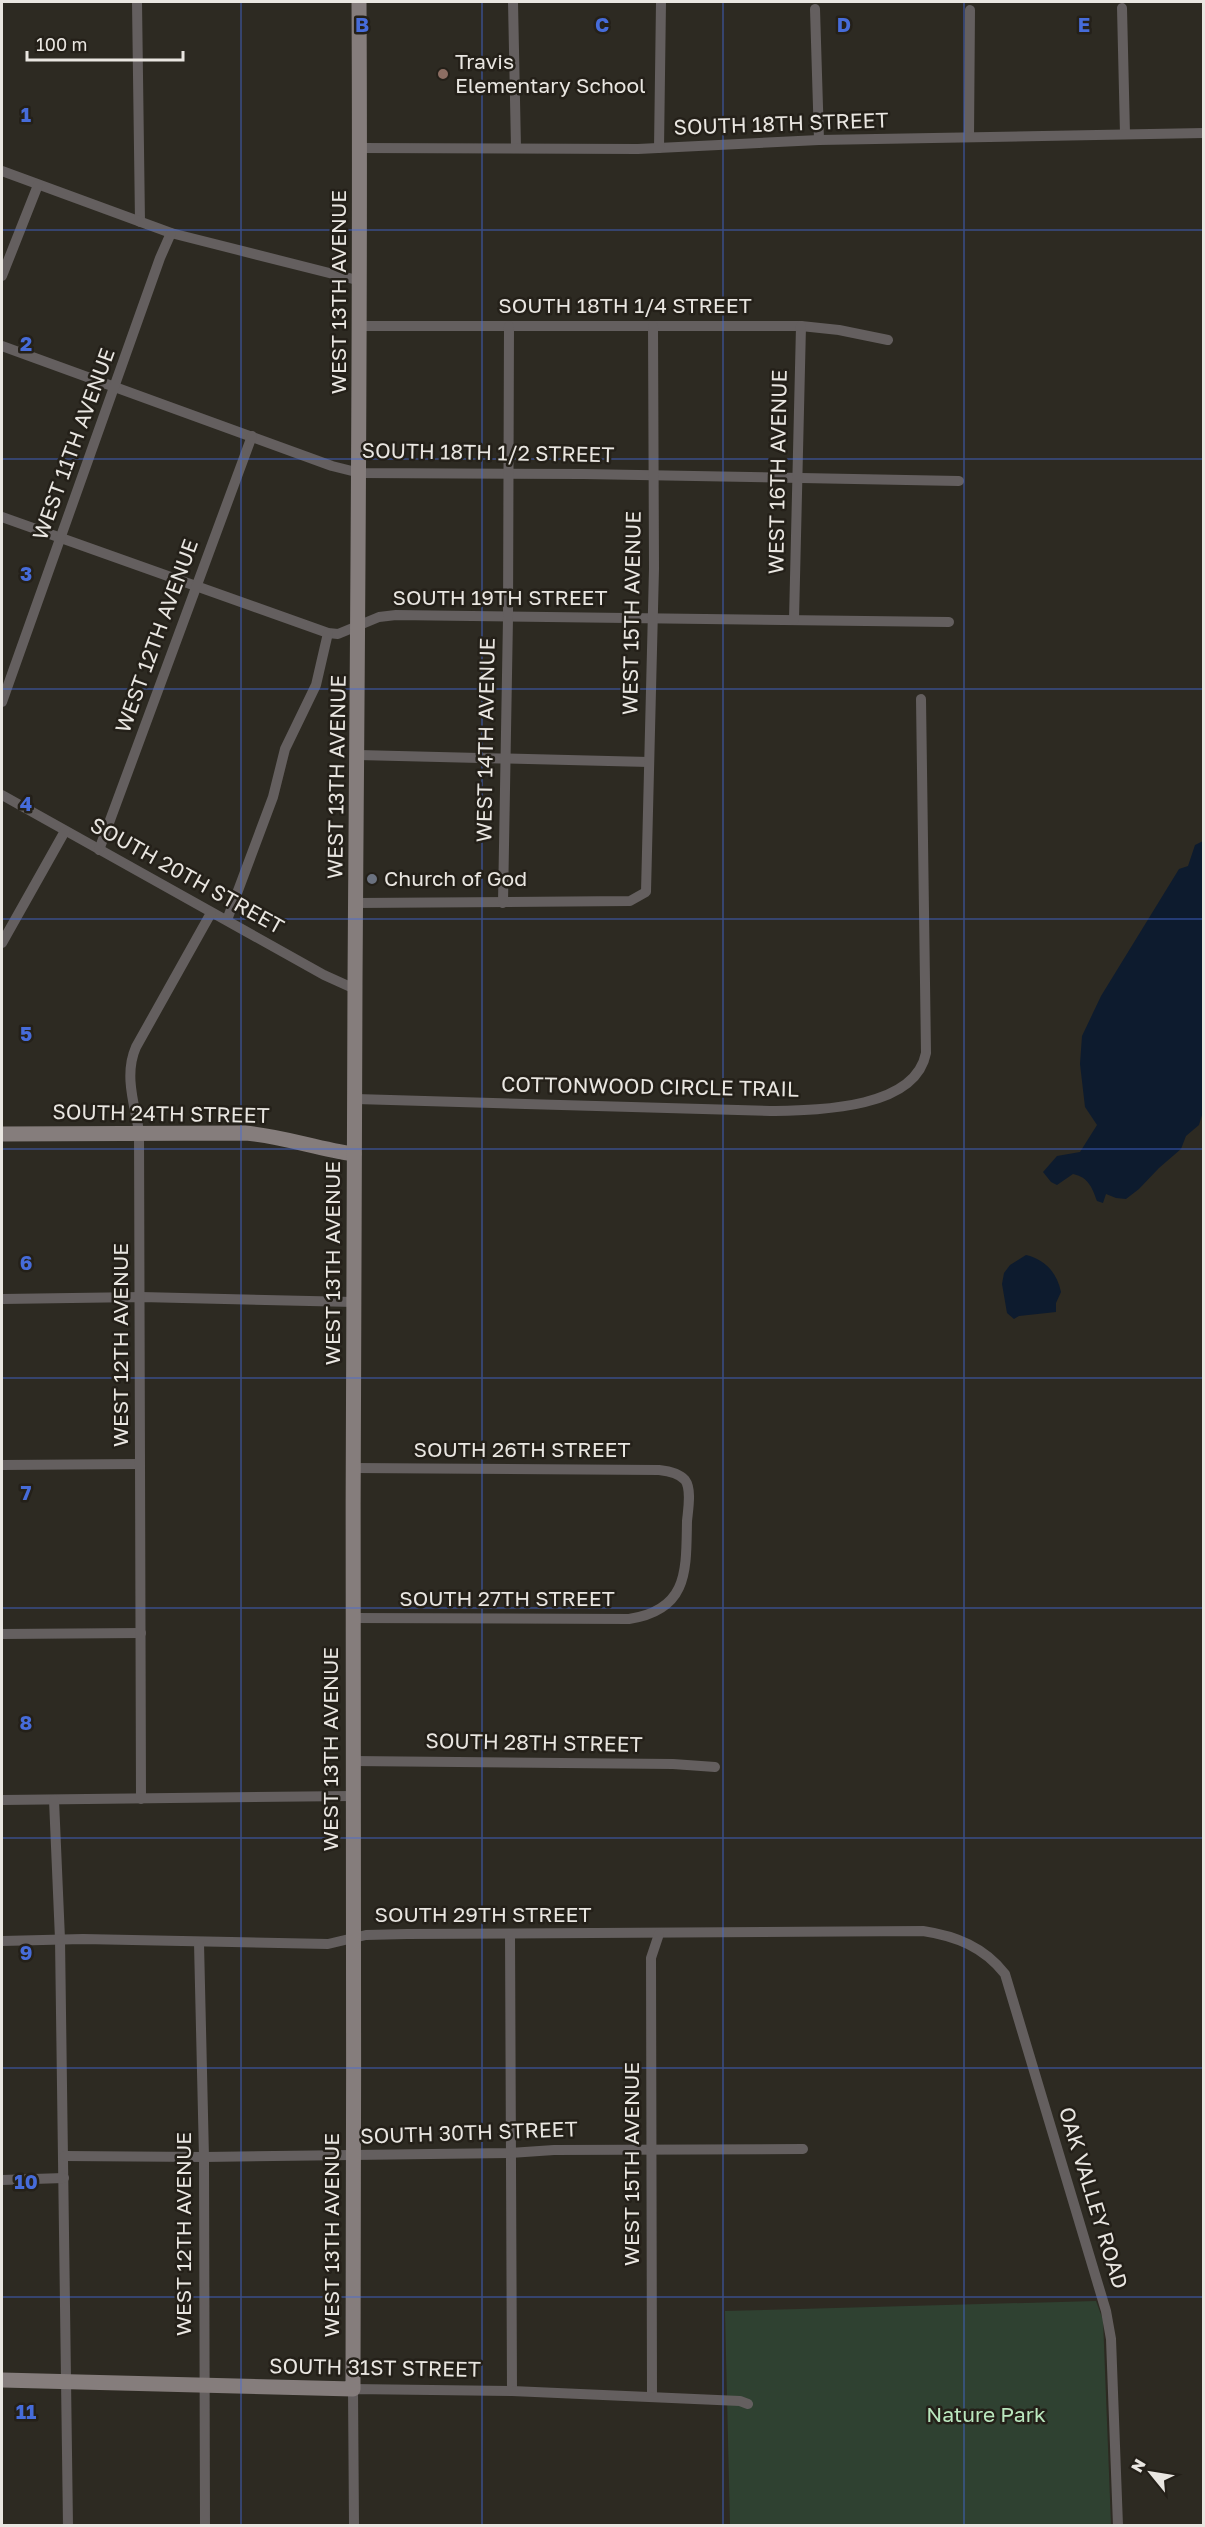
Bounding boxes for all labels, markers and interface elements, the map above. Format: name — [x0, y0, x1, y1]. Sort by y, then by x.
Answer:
text: B — [355, 12, 369, 36]
text: C — [595, 12, 609, 36]
text: D — [837, 12, 851, 36]
text: E — [1078, 12, 1090, 36]
scale bar — [27, 24, 183, 62]
text: 100 m — [36, 33, 87, 55]
place label: Travis Elementary School — [455, 48, 646, 98]
marker: Travis Elementary School — [436, 67, 450, 81]
text: 1 — [21, 102, 31, 126]
street label: SOUTH 18TH STREET — [673, 106, 889, 140]
street label: WEST 13TH AVENUE — [325, 190, 351, 394]
street label: SOUTH 18TH 1/4 STREET — [498, 292, 752, 318]
text: 2 — [20, 331, 32, 355]
street label: WEST 11TH AVENUE — [26, 344, 120, 543]
street label: WEST 16TH AVENUE — [762, 369, 792, 575]
street label: SOUTH 18TH 1/2 STREET — [361, 437, 615, 467]
street label: WEST 15TH AVENUE — [616, 511, 646, 715]
street label: WEST 12TH AVENUE — [109, 535, 203, 736]
text: 3 — [20, 561, 32, 585]
street label: SOUTH 19TH STREET — [392, 584, 608, 610]
street label: WEST 14TH AVENUE — [470, 637, 500, 843]
street label: WEST 13TH AVENUE — [321, 675, 351, 879]
text: 4 — [20, 791, 32, 815]
street label: SOUTH 20TH STREET — [86, 811, 289, 939]
place label: Church of God — [384, 865, 527, 891]
marker: Church of God — [365, 872, 379, 886]
text: 5 — [20, 1021, 32, 1045]
street label: COTTONWOOD CIRCLE TRAIL — [501, 1070, 799, 1102]
street label: SOUTH 24TH STREET — [52, 1098, 270, 1128]
street label: WEST 13TH AVENUE — [319, 1161, 345, 1365]
street label: WEST 12TH AVENUE — [107, 1243, 133, 1447]
text: 6 — [20, 1250, 32, 1274]
street label: SOUTH 26TH STREET — [413, 1436, 631, 1462]
text: 7 — [21, 1480, 32, 1504]
street label: SOUTH 27TH STREET — [399, 1585, 615, 1611]
street label: WEST 13TH AVENUE — [317, 1647, 343, 1851]
text: 8 — [20, 1710, 32, 1734]
street label: SOUTH 28TH STREET — [425, 1727, 643, 1757]
street label: SOUTH 29TH STREET — [374, 1901, 592, 1927]
text: 9 — [20, 1940, 32, 1964]
street label: WEST 15TH AVENUE — [618, 2062, 644, 2266]
street label: OAK VALLEY ROAD — [1054, 2104, 1134, 2292]
street label: SOUTH 30TH STREET — [360, 2115, 578, 2149]
street label: WEST 12TH AVENUE — [170, 2132, 196, 2336]
street label: WEST 13TH AVENUE — [318, 2133, 344, 2337]
text: 10 — [14, 2169, 38, 2193]
street label: SOUTH 31ST STREET — [269, 2352, 481, 2382]
text: 11 — [16, 2399, 36, 2423]
park label: Nature Park — [926, 2401, 1046, 2427]
north arrow — [1121, 2443, 1181, 2503]
text: N — [1126, 2455, 1150, 2476]

